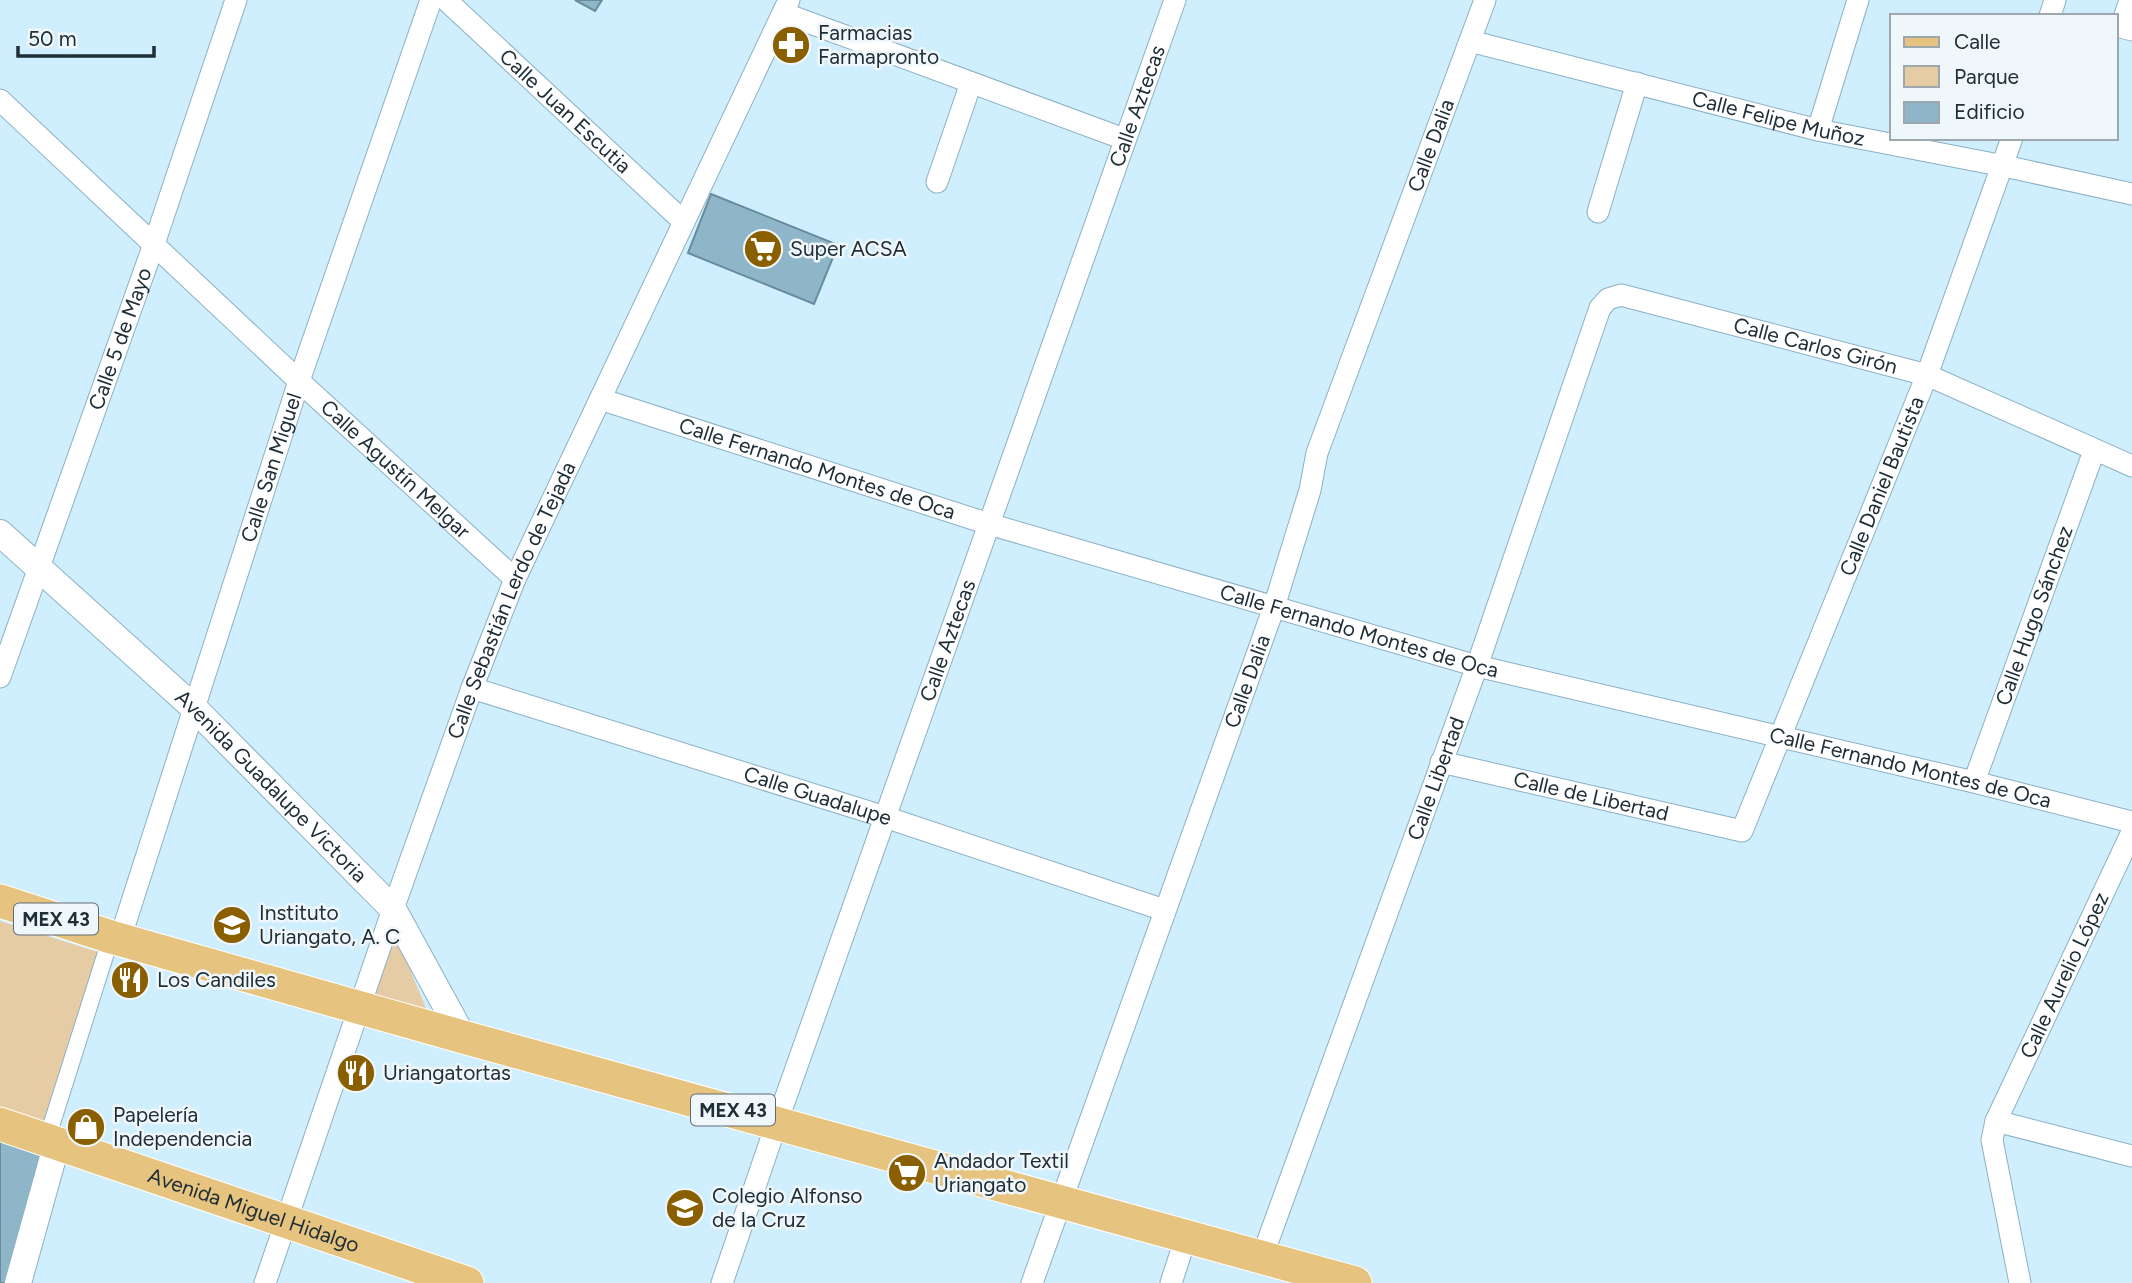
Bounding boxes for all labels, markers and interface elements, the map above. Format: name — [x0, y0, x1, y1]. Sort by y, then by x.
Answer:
scale bar — [18, 14, 154, 58]
legend — [1890, 14, 2118, 140]
place label: Farmacias Farmapronto — [818, 20, 939, 69]
pharmacy icon: Farmacias Farmapronto — [770, 24, 812, 66]
text: 50 m — [28, 26, 77, 51]
text: Calle — [1954, 29, 2001, 54]
street label: Calle Aztecas — [1104, 42, 1170, 170]
street label: Calle Juan Escutia — [495, 43, 637, 178]
text: Parque — [1954, 64, 2019, 89]
street label: Calle Felipe Muñoz — [1689, 85, 1867, 151]
street label: Calle Dalia — [1402, 95, 1459, 195]
text: Edificio — [1954, 99, 2025, 124]
supermarket icon: Super ACSA — [742, 228, 784, 270]
place label: Super ACSA — [790, 236, 907, 261]
street label: Calle 5 de Mayo — [83, 264, 157, 413]
street label: Calle Carlos Girón — [1731, 312, 1900, 379]
street label: Calle San Miguel — [235, 390, 306, 545]
street label: Calle Daniel Bautista — [1834, 393, 1929, 579]
street label: Calle Agustín Melgar — [316, 394, 475, 544]
street label: Calle Fernando Montes de Oca — [676, 412, 959, 524]
street label: Calle Sebastián Lerdo de Tejada — [442, 458, 581, 742]
street label: Calle Hugo Sánchez — [1990, 522, 2078, 709]
street label: Calle Aztecas — [914, 576, 980, 705]
street label: Calle Fernando Montes de Oca — [1217, 579, 1501, 683]
street label: Calle Dalia — [1219, 631, 1275, 731]
street label: Avenida Guadalupe Victoria — [170, 684, 372, 887]
street label: Calle Libertad — [1402, 713, 1469, 844]
street label: Calle Fernando Montes de Oca — [1767, 722, 2054, 813]
street label: Calle Guadalupe — [741, 761, 895, 830]
street label: Calle de Libertad — [1511, 766, 1671, 826]
street label: Calle Aurelio López — [2014, 888, 2114, 1062]
place label: Instituto Uriangato, A. C — [259, 900, 400, 949]
road number: MEX 43 — [14, 903, 98, 934]
school or university icon: Instituto Uriangato, A. C — [211, 904, 253, 946]
restaurant icon: Los Candiles — [109, 959, 151, 1001]
place label: Los Candiles — [157, 967, 276, 992]
restaurant icon: Uriangatortas — [335, 1052, 377, 1094]
place label: Uriangatortas — [383, 1060, 511, 1085]
road number: MEX 43 — [691, 1094, 775, 1126]
place label: Papelería Independencia — [113, 1102, 252, 1151]
shop icon: Papelería Independencia — [65, 1106, 107, 1148]
place label: Andador Textil Uriangato — [934, 1148, 1069, 1197]
supermarket icon: Andador Textil Uriangato — [886, 1152, 928, 1194]
street label: Avenida Miguel Hidalgo — [145, 1162, 363, 1257]
place label: Colegio Alfonso de la Cruz — [712, 1183, 862, 1232]
school or university icon: Colegio Alfonso de la Cruz — [664, 1187, 706, 1229]

